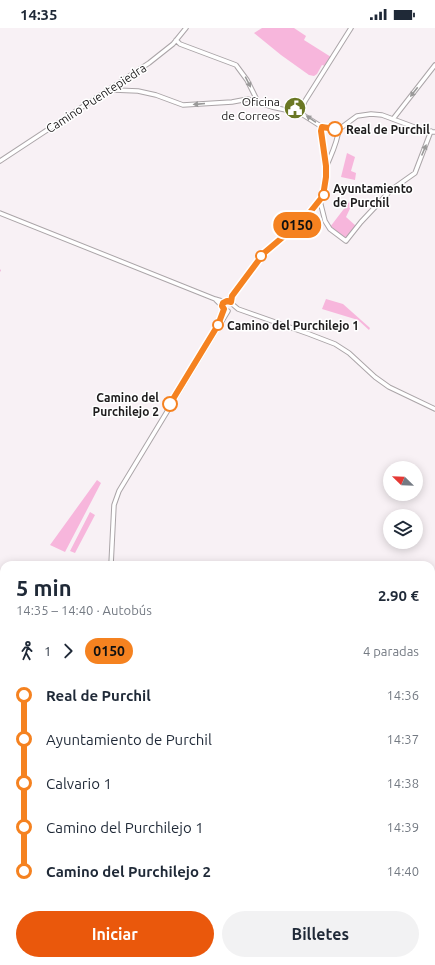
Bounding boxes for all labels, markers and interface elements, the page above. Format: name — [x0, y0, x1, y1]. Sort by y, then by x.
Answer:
text: 14:35 — [20, 6, 58, 23]
street label: Camino Puentepiedra — [44, 61, 148, 135]
one-way arrow — [245, 76, 251, 88]
one-way arrow — [410, 87, 418, 97]
place label: Oficina de Correos — [221, 95, 280, 122]
public building icon: Oficina de Correos — [282, 95, 308, 121]
one-way arrow — [193, 100, 205, 107]
one-way arrow — [306, 115, 316, 123]
marker: Real de Purchil — [327, 121, 343, 137]
place label: Real de Purchil — [346, 123, 430, 136]
one-way arrow — [421, 145, 427, 156]
place label: Ayuntamiento de Purchil — [333, 182, 413, 209]
marker: Ayuntamiento de Purchil — [318, 189, 330, 201]
line badge: 0150 — [269, 212, 325, 238]
text: 0150 — [281, 217, 313, 233]
unlabelled marker — [255, 250, 267, 262]
marker: Camino del Purchilejo 1 — [212, 319, 224, 331]
place label: Camino del Purchilejo 1 — [227, 319, 359, 332]
place label: Camino del Purchilejo 2 — [93, 391, 159, 418]
marker: Camino del Purchilejo 2 — [162, 396, 178, 412]
north arrow — [383, 461, 423, 501]
map controls — [383, 461, 423, 549]
button: layers — [383, 509, 423, 549]
text: 5 min — [16, 575, 72, 600]
text: 2.90 € — [378, 587, 419, 604]
text: 14:35 – 14:40 · Autobús — [16, 603, 152, 617]
icon: walk — [16, 640, 38, 662]
icon: forward — [57, 640, 79, 662]
text: 0150 — [93, 643, 125, 659]
text: 1 — [44, 644, 51, 658]
text: 4 paradas — [363, 644, 419, 658]
text: Real de Purchil — [46, 687, 151, 704]
text: 14:36 — [386, 688, 419, 702]
text: Ayuntamiento de Purchil — [46, 731, 212, 748]
text: 14:37 — [386, 732, 419, 746]
text: Calvario 1 — [46, 775, 112, 792]
text: 14:38 — [386, 776, 419, 790]
text: Camino del Purchilejo 1 — [46, 819, 204, 836]
text: 14:39 — [386, 820, 419, 834]
text: Camino del Purchilejo 2 — [46, 863, 211, 880]
text: 14:40 — [386, 864, 419, 878]
button: Iniciar — [16, 911, 214, 957]
button: Billetes — [222, 911, 419, 957]

